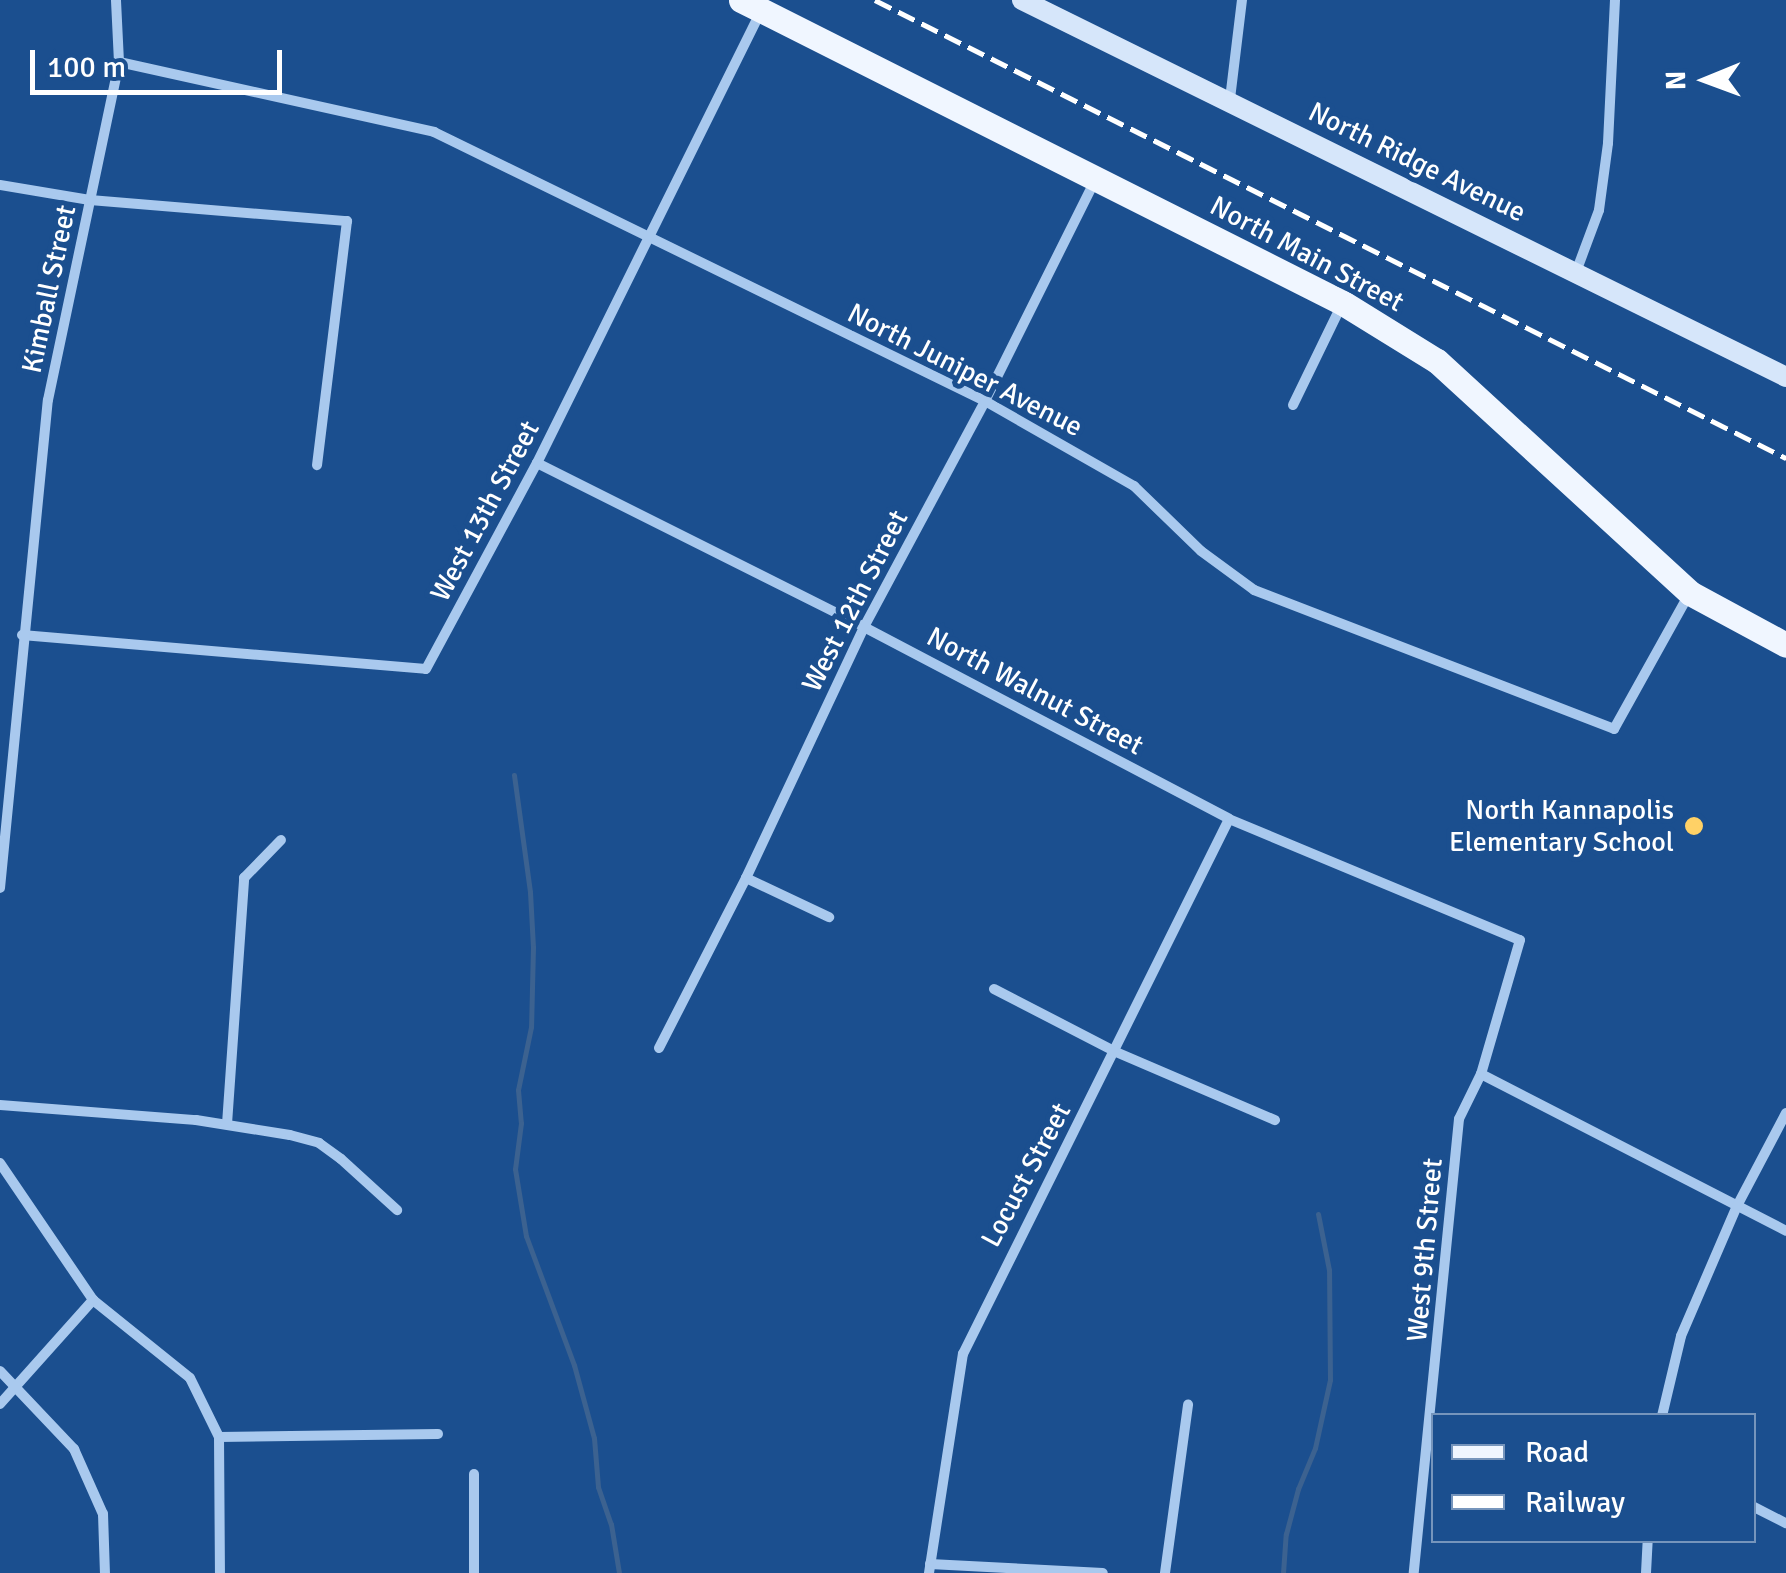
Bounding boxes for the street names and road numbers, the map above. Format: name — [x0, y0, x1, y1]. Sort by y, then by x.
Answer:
street label: North Ridge Avenue — [1303, 95, 1531, 229]
street label: North Main Street — [1204, 189, 1410, 319]
street label: Kimball Street — [15, 202, 83, 376]
street label: North Juniper Avenue — [842, 296, 1088, 444]
street label: West 13th Street — [423, 415, 547, 607]
street label: West 12th Street — [795, 505, 915, 697]
street label: North Walnut Street — [921, 620, 1149, 762]
street label: Locust Street — [974, 1097, 1078, 1253]
street label: West 9th Street — [1400, 1157, 1450, 1343]

